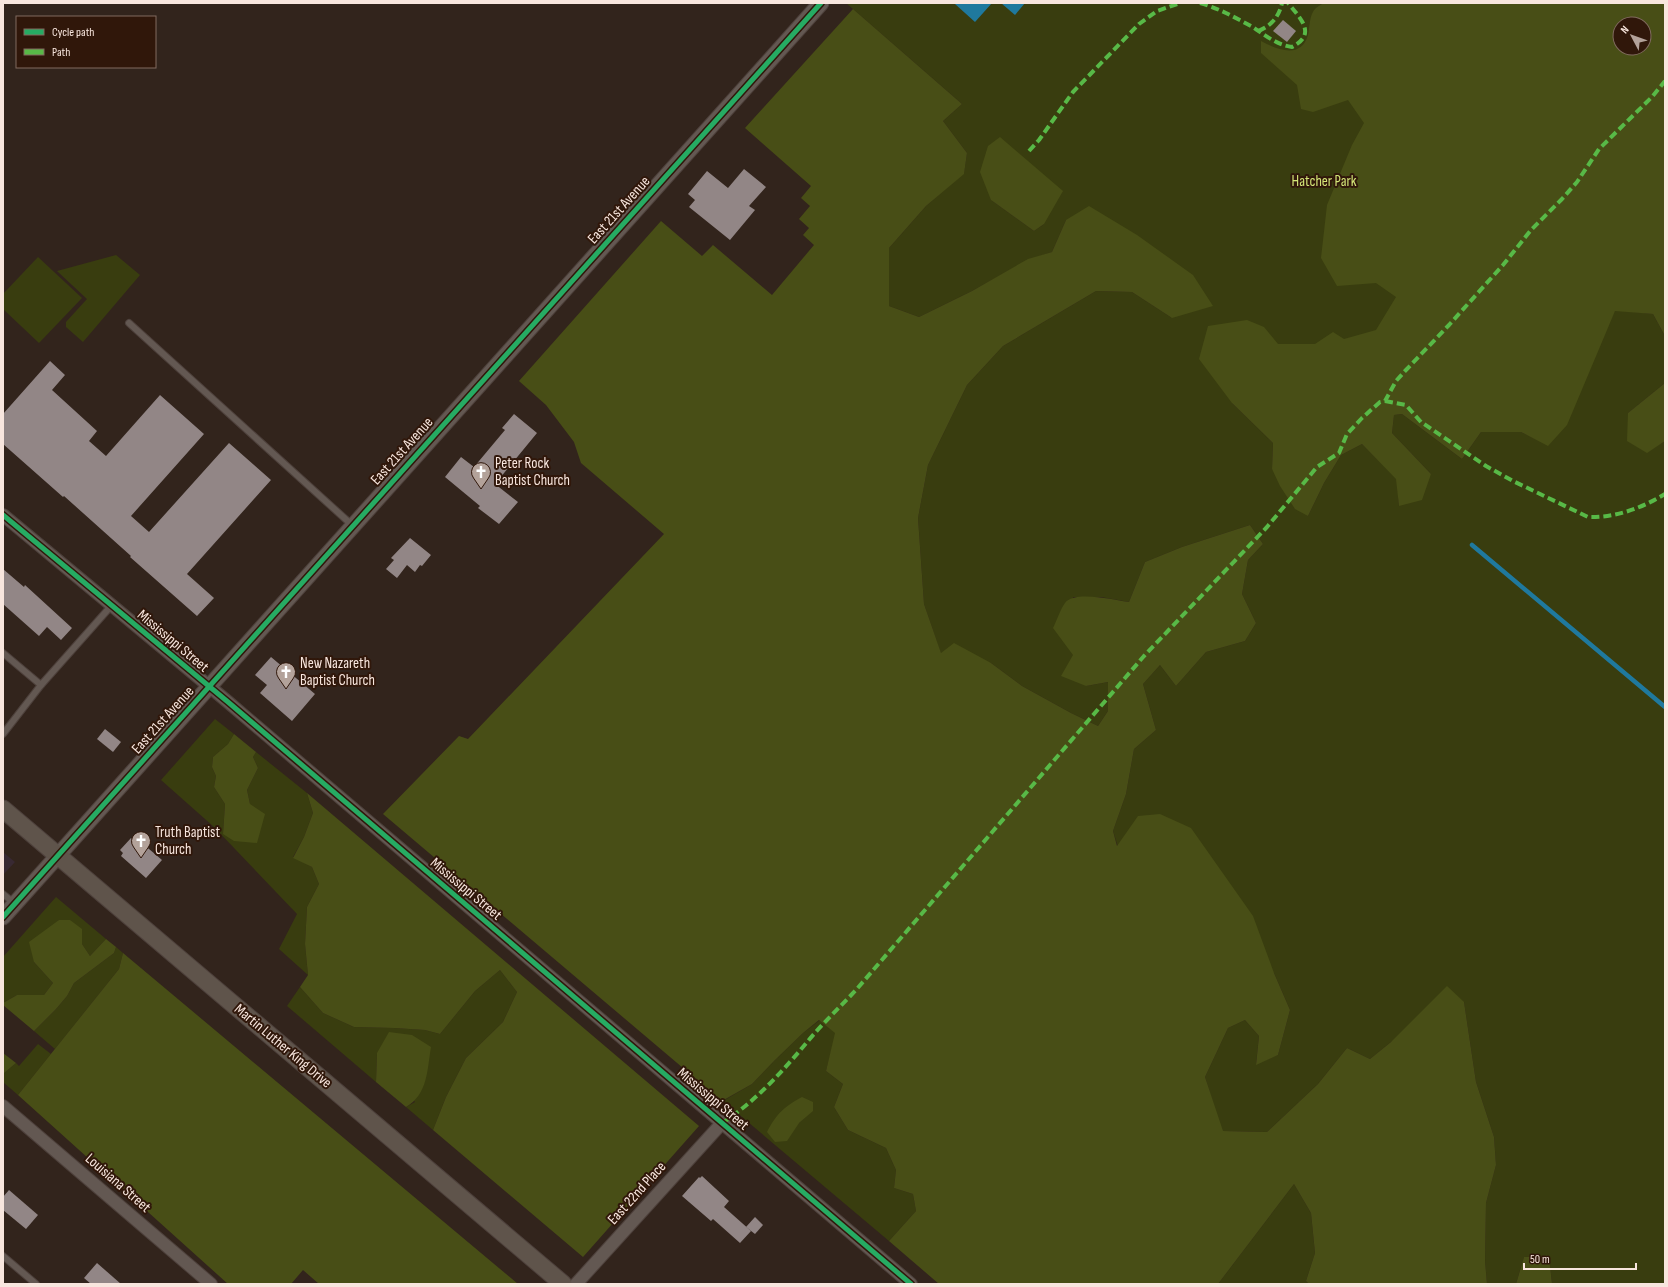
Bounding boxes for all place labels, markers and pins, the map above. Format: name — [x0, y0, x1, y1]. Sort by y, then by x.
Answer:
place label: Peter Rock Baptist Church — [495, 454, 570, 490]
church icon: Peter Rock Baptist Church — [470, 461, 492, 489]
place label: New Nazareth Baptist Church — [300, 654, 375, 690]
church icon: New Nazareth Baptist Church — [275, 661, 297, 689]
place label: Truth Baptist Church — [155, 823, 220, 859]
church icon: Truth Baptist Church — [130, 830, 152, 858]

